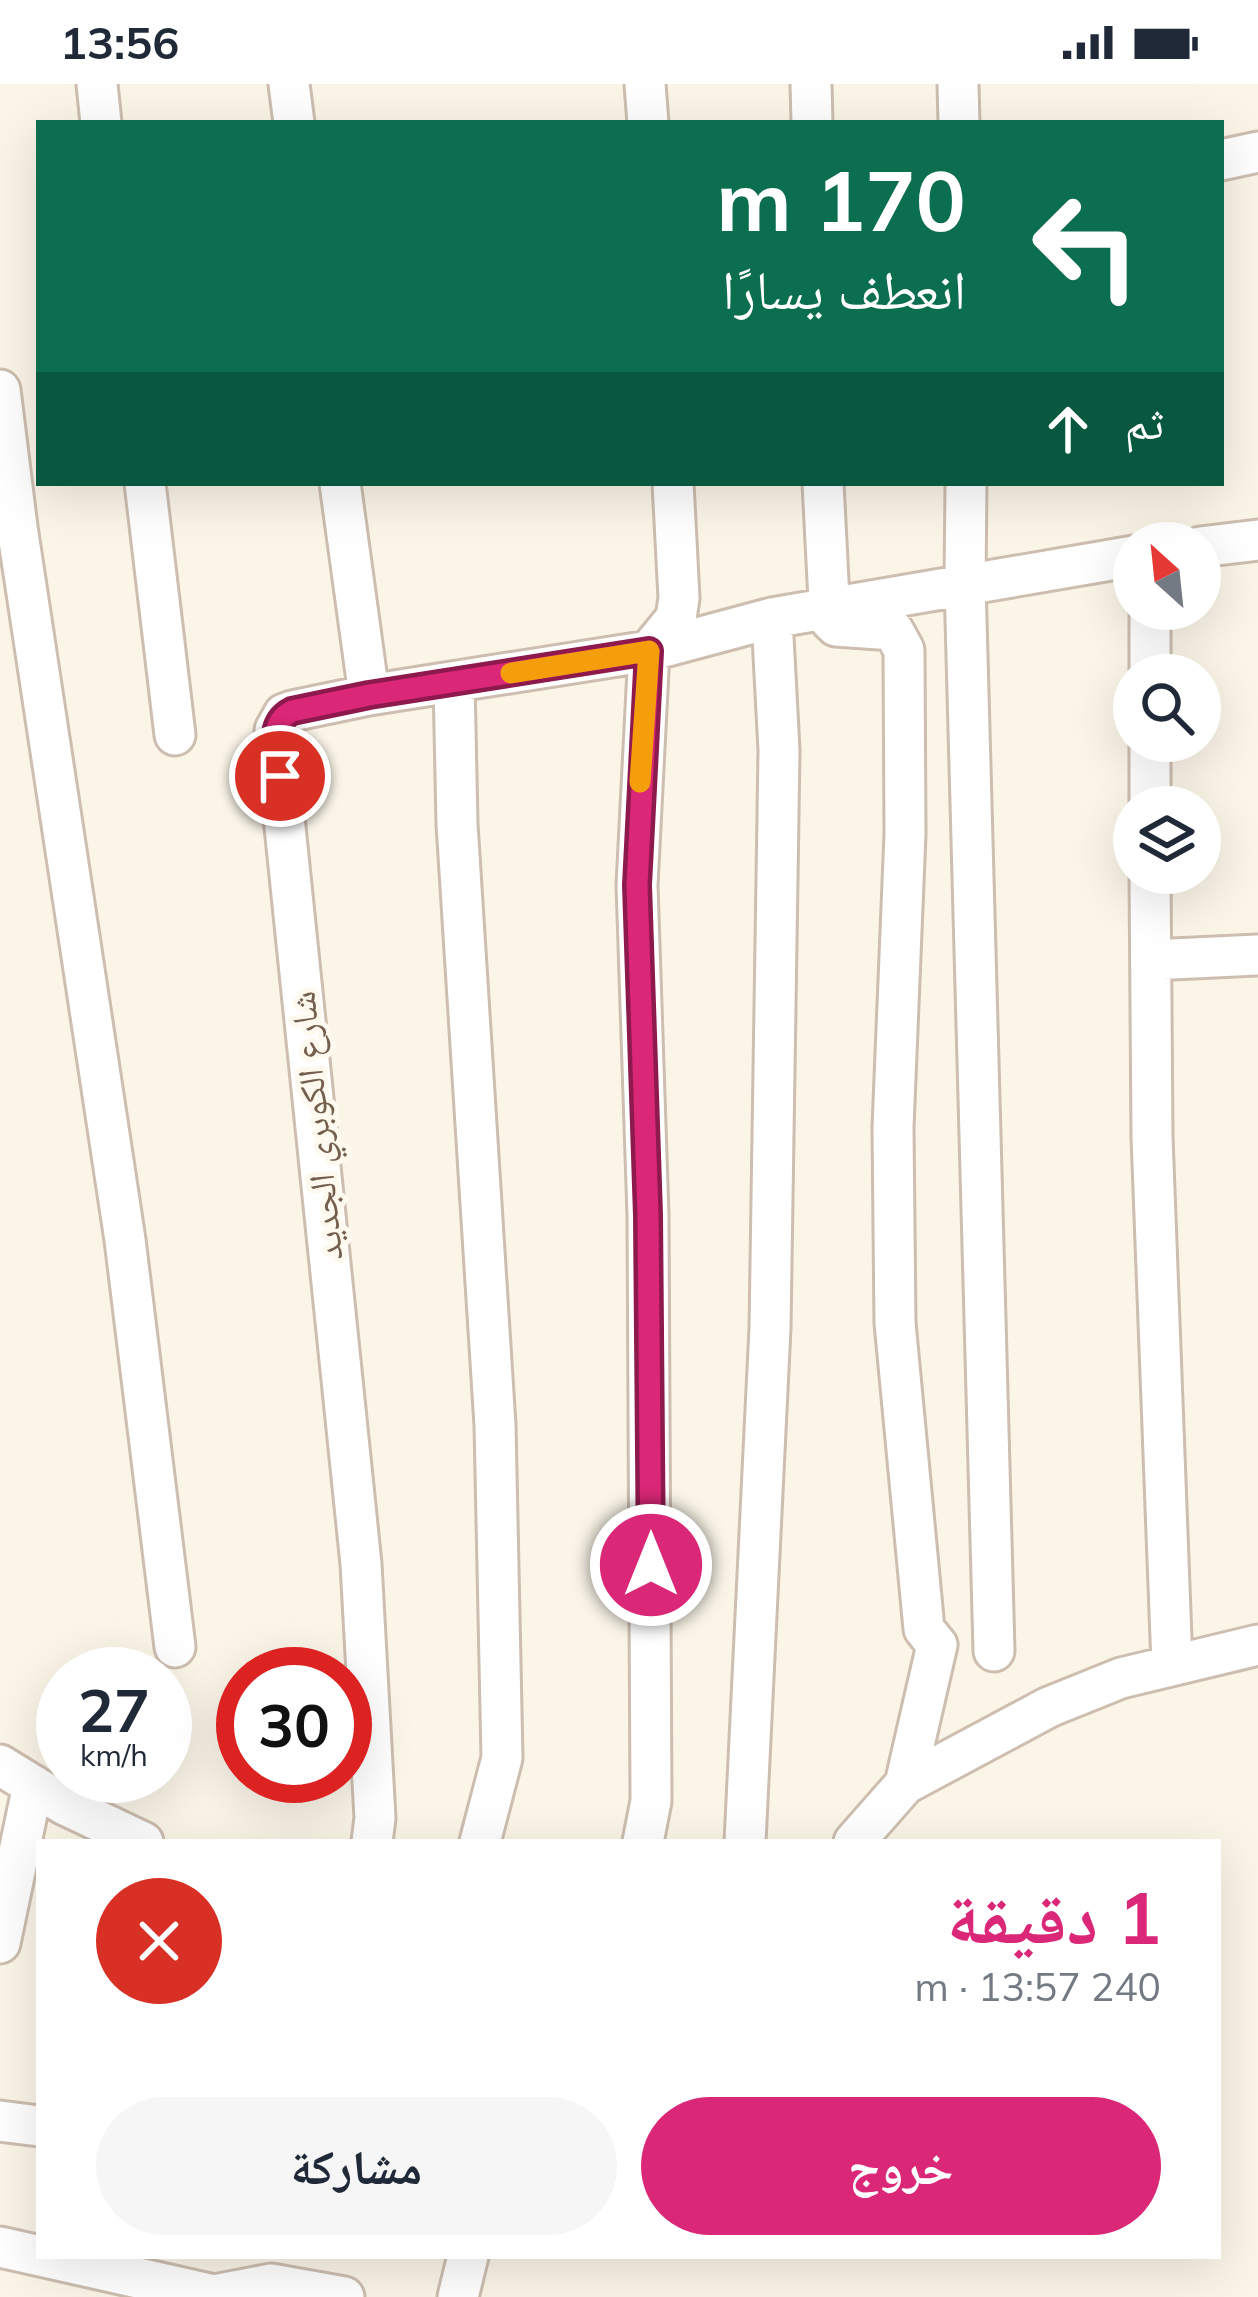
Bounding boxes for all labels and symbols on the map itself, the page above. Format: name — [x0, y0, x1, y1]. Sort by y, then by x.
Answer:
north arrow — [1113, 522, 1221, 630]
pin — [229, 725, 331, 827]
street label: شارع الكوبري الجديد — [279, 989, 359, 1263]
position arrow — [588, 1502, 714, 1628]
speed limit sign: 30 — [216, 1647, 372, 1803]

